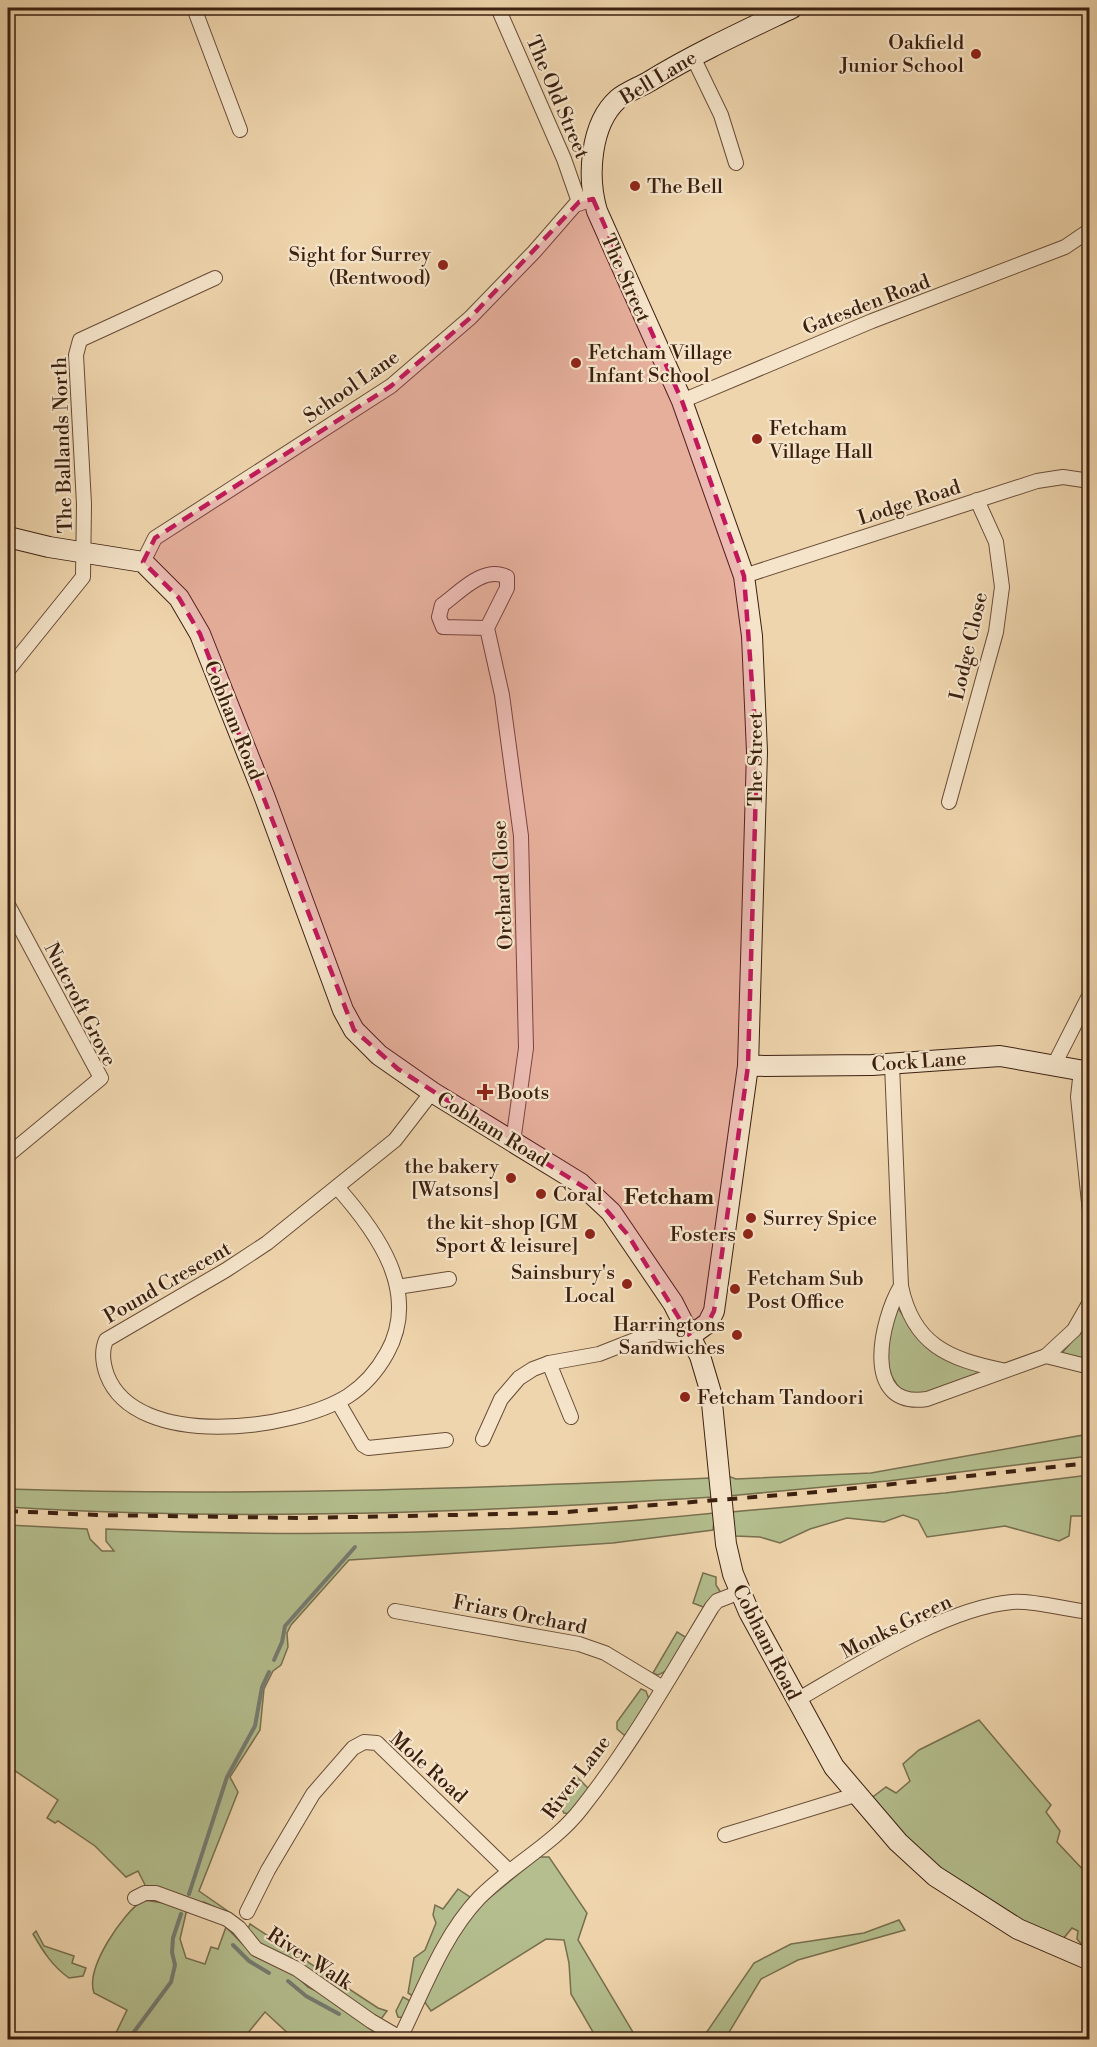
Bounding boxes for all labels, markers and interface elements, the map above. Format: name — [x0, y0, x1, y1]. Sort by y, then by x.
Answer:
place label: Oakfield Junior School — [839, 31, 965, 79]
street label: The Old Street — [519, 32, 594, 163]
street label: Bell Lane — [615, 46, 702, 112]
marker: Oakfield Junior School — [969, 47, 983, 61]
place label: The Bell — [647, 175, 723, 200]
marker: The Bell — [628, 179, 642, 193]
street label: The Street — [594, 231, 655, 327]
place label: Sight for Surrey (Rentwood) — [288, 243, 431, 291]
marker: Sight for Surrey (Rentwood) — [436, 258, 450, 272]
street label: Gatesden Road — [799, 269, 934, 341]
place label: Fetcham Village Infant School — [588, 341, 732, 389]
street label: School Lane — [299, 345, 405, 429]
street label: The Ballands North — [48, 356, 79, 534]
marker: Fetcham Village Infant School — [569, 356, 583, 370]
place label: Fetcham Village Hall — [768, 417, 873, 465]
marker: Fetcham Village Hall — [750, 432, 764, 446]
street label: Lodge Road — [855, 475, 965, 532]
street label: Lodge Close — [945, 590, 994, 703]
street label: Cobham Road — [197, 657, 268, 784]
street label: The Street — [744, 712, 769, 806]
street label: Orchard Close — [488, 819, 519, 950]
street label: Nutcroft Grove — [38, 939, 121, 1071]
street label: Cock Lane — [871, 1047, 967, 1078]
place label: Boots — [496, 1081, 549, 1106]
marker: Boots — [478, 1085, 492, 1099]
street label: Cobham Road — [432, 1087, 553, 1174]
place label: the bakery [Watsons] — [405, 1155, 499, 1203]
marker: the bakery [Watsons] — [504, 1171, 518, 1185]
place label: Coral — [553, 1183, 603, 1208]
district label: Fetcham — [624, 1184, 714, 1211]
marker: Coral — [534, 1187, 548, 1201]
place label: Surrey Spice — [763, 1207, 877, 1232]
place label: the kit-shop [GM Sport & leisure] — [426, 1211, 578, 1259]
marker: Surrey Spice — [744, 1211, 758, 1225]
place label: Fosters — [670, 1223, 736, 1248]
marker: the kit-shop [GM Sport & leisure] — [583, 1227, 597, 1241]
marker: Fosters — [741, 1227, 755, 1241]
street label: Pound Crescent — [100, 1237, 236, 1330]
place label: Sainsbury's Local — [511, 1261, 615, 1309]
place label: Fetcham Sub Post Office — [747, 1267, 864, 1315]
marker: Sainsbury's Local — [620, 1277, 634, 1291]
marker: Fetcham Sub Post Office — [728, 1282, 742, 1296]
place label: Harringtons Sandwiches — [613, 1313, 725, 1361]
marker: Harringtons Sandwiches — [730, 1328, 744, 1342]
place label: Fetcham Tandoori — [697, 1386, 864, 1411]
marker: Fetcham Tandoori — [678, 1390, 692, 1404]
street label: Cobham Road — [726, 1581, 806, 1705]
street label: Friars Orchard — [451, 1590, 590, 1641]
street label: Monks Green — [837, 1590, 956, 1665]
street label: Mole Road — [384, 1727, 472, 1810]
street label: River Lane — [538, 1731, 617, 1825]
street label: River Walk — [262, 1923, 358, 1997]

